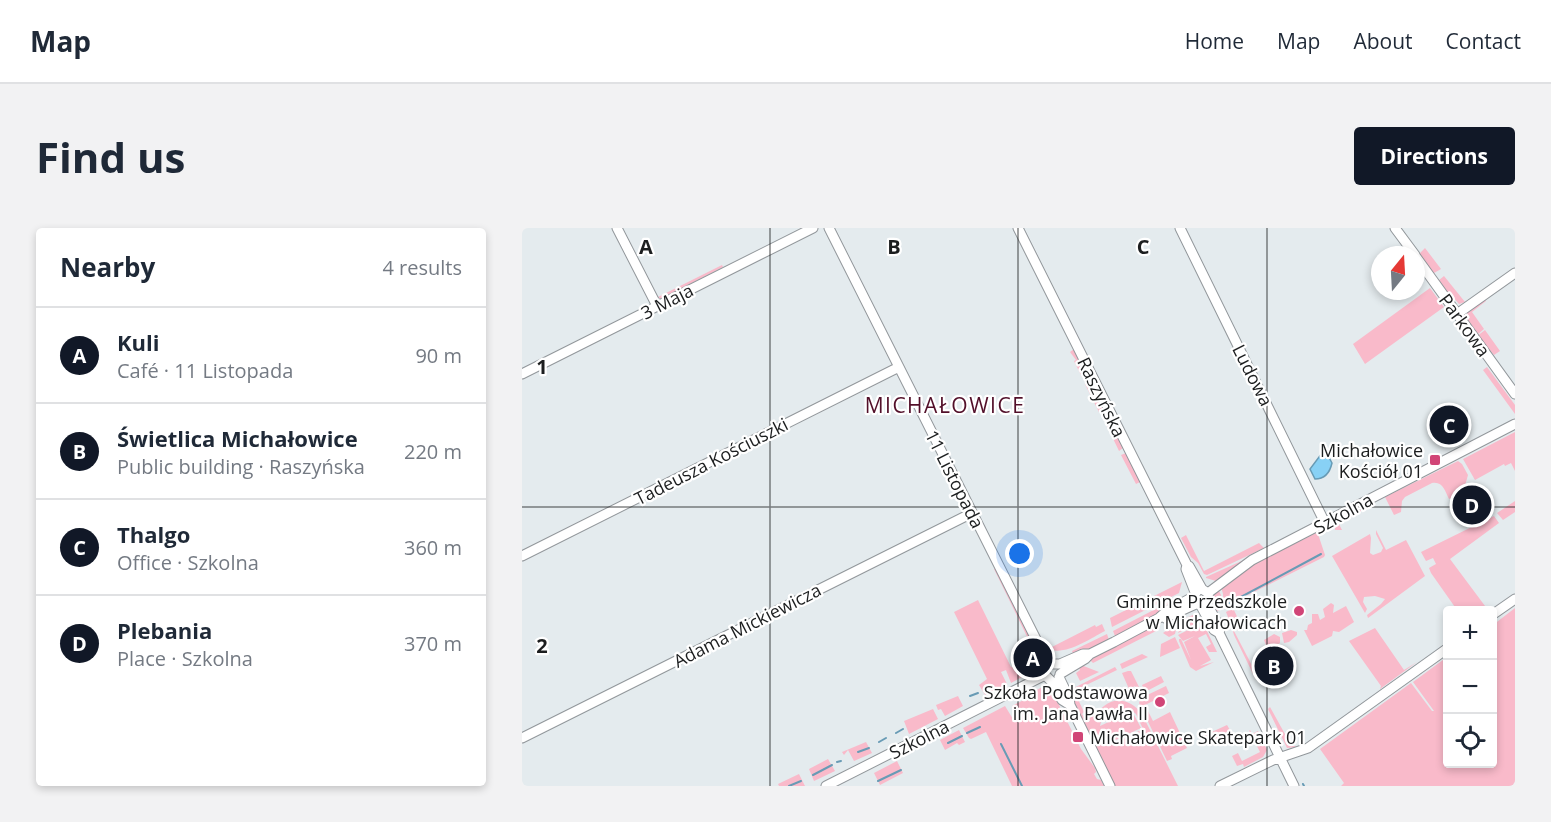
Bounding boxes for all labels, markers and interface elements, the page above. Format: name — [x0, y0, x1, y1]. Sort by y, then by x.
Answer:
text: Map — [30, 22, 91, 60]
text: Home — [1185, 27, 1244, 55]
text: Map — [1277, 27, 1320, 55]
text: About — [1353, 27, 1413, 55]
text: Contact — [1446, 27, 1521, 55]
button: Directions — [1354, 127, 1515, 185]
text: Find us — [36, 128, 185, 185]
text: A — [639, 233, 653, 260]
text: B — [887, 233, 901, 260]
text: C — [1137, 233, 1150, 260]
north arrow — [1371, 246, 1425, 300]
text: Nearby — [60, 249, 155, 285]
text: 4 results — [382, 254, 462, 281]
street label: 3 Maja — [637, 278, 697, 324]
street label: Parkowa — [1434, 289, 1496, 361]
text: Kuli — [117, 327, 160, 357]
street label: Ludowa — [1227, 340, 1279, 410]
text: A — [73, 342, 86, 369]
text: 90 m — [415, 342, 462, 369]
text: 1 — [536, 353, 548, 380]
street label: Raszyńska — [1072, 353, 1132, 441]
text: Café · 11 Listopada — [117, 357, 293, 384]
district label: MICHAŁOWICE — [865, 391, 1025, 419]
pin: C — [1430, 402, 1468, 448]
street label: Tadeusza Kościuszki — [630, 412, 792, 510]
text: Świetlica Michałowice — [117, 423, 358, 453]
street label: 11 Listopada — [920, 426, 990, 532]
text: B — [73, 438, 86, 465]
text: 220 m — [404, 438, 462, 465]
place label: Michałowice Kościół 01 — [1320, 438, 1423, 483]
text: Public building · Raszyńska — [117, 453, 365, 480]
marker: Michałowice Kościół 01 — [1428, 453, 1442, 467]
pin: D — [1452, 482, 1492, 528]
street label: Szkolna — [1309, 487, 1377, 539]
text: Thalgo — [117, 519, 190, 549]
text: C — [73, 534, 86, 561]
text: 360 m — [404, 534, 462, 561]
your location — [1005, 539, 1034, 568]
text: Office · Szkolna — [117, 549, 259, 576]
street label: Adama Mickiewicza — [669, 577, 825, 673]
place label: Gminne Przedszkole w Michałowicach — [1116, 589, 1287, 634]
marker: Gminne Przedszkole w Michałowicach — [1292, 604, 1306, 618]
map controls — [1443, 606, 1497, 768]
button: + — [1443, 606, 1497, 660]
text: Plebania — [117, 615, 212, 645]
text: D — [72, 630, 87, 657]
text: 370 m — [404, 630, 462, 657]
text: 2 — [536, 632, 548, 659]
pin: A — [1014, 636, 1052, 680]
pin: B — [1254, 644, 1293, 688]
text: Place · Szkolna — [117, 645, 253, 672]
button: − — [1443, 660, 1497, 714]
place label: Szkoła Podstawowa im. Jana Pawła II — [984, 680, 1148, 725]
marker: Szkoła Podstawowa im. Jana Pawła II — [1153, 695, 1167, 709]
street label: Szkolna — [885, 714, 953, 764]
button: locate — [1443, 714, 1497, 768]
place label: Michałowice Skatepark 01 — [1090, 725, 1307, 749]
marker: Michałowice Skatepark 01 — [1071, 730, 1085, 744]

